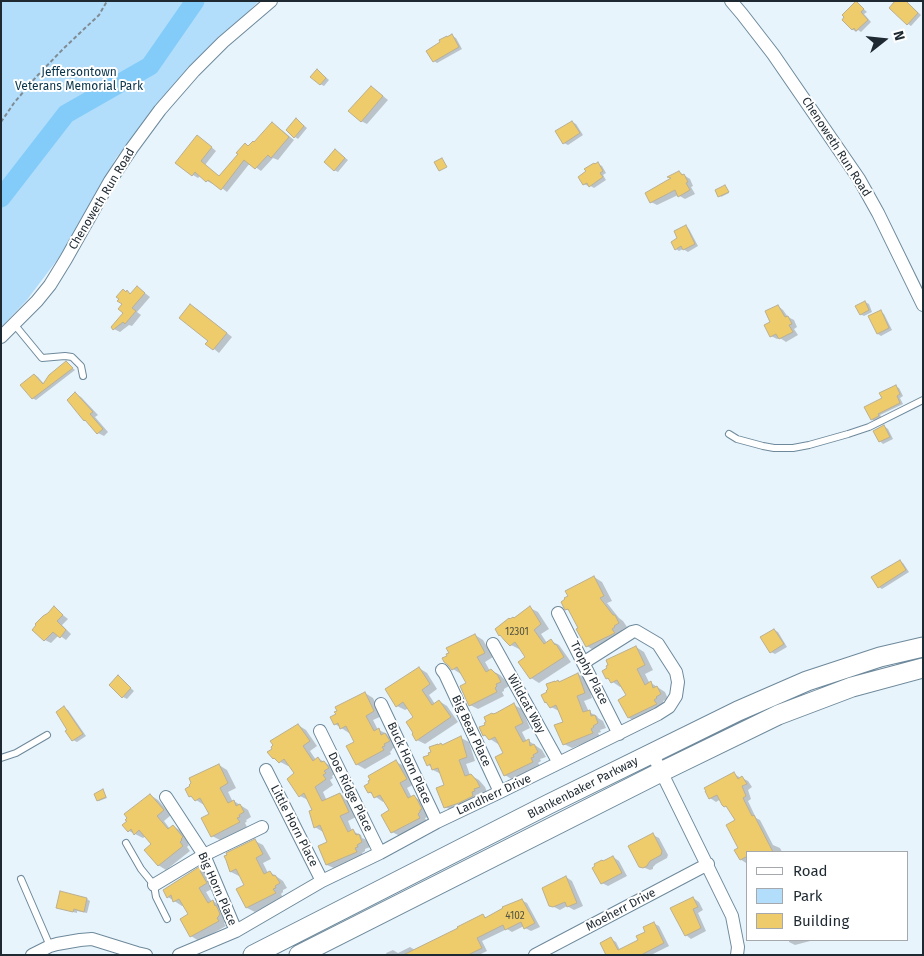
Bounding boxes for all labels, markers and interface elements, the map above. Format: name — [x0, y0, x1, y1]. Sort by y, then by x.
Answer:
north arrow — [859, 15, 909, 65]
text: N — [889, 29, 908, 43]
park label: Jeffersontown Veterans Memorial Park — [15, 66, 143, 94]
street label: Chenoweth Run Road — [798, 94, 874, 200]
street label: Chenoweth Run Road — [66, 146, 138, 252]
house number: 12301 — [505, 626, 529, 638]
street label: Trophy Place — [567, 639, 611, 707]
street label: Wildcat Way — [504, 672, 548, 736]
street label: Big Bear Place — [448, 693, 494, 769]
street label: Buck Horn Place — [384, 720, 434, 806]
street label: Doe Ridge Place — [324, 750, 376, 834]
street label: Blankenbaker Parkway — [525, 754, 641, 822]
street label: Landherr Drive — [454, 771, 534, 819]
street label: Little Horn Place — [267, 783, 321, 869]
street label: Big Horn Place — [194, 850, 240, 928]
legend — [746, 851, 909, 941]
text: Road — [793, 862, 828, 880]
street label: Moeherr Drive — [584, 886, 658, 934]
text: Park — [793, 887, 823, 905]
house number: 4102 — [505, 910, 525, 922]
text: Building — [793, 912, 849, 930]

